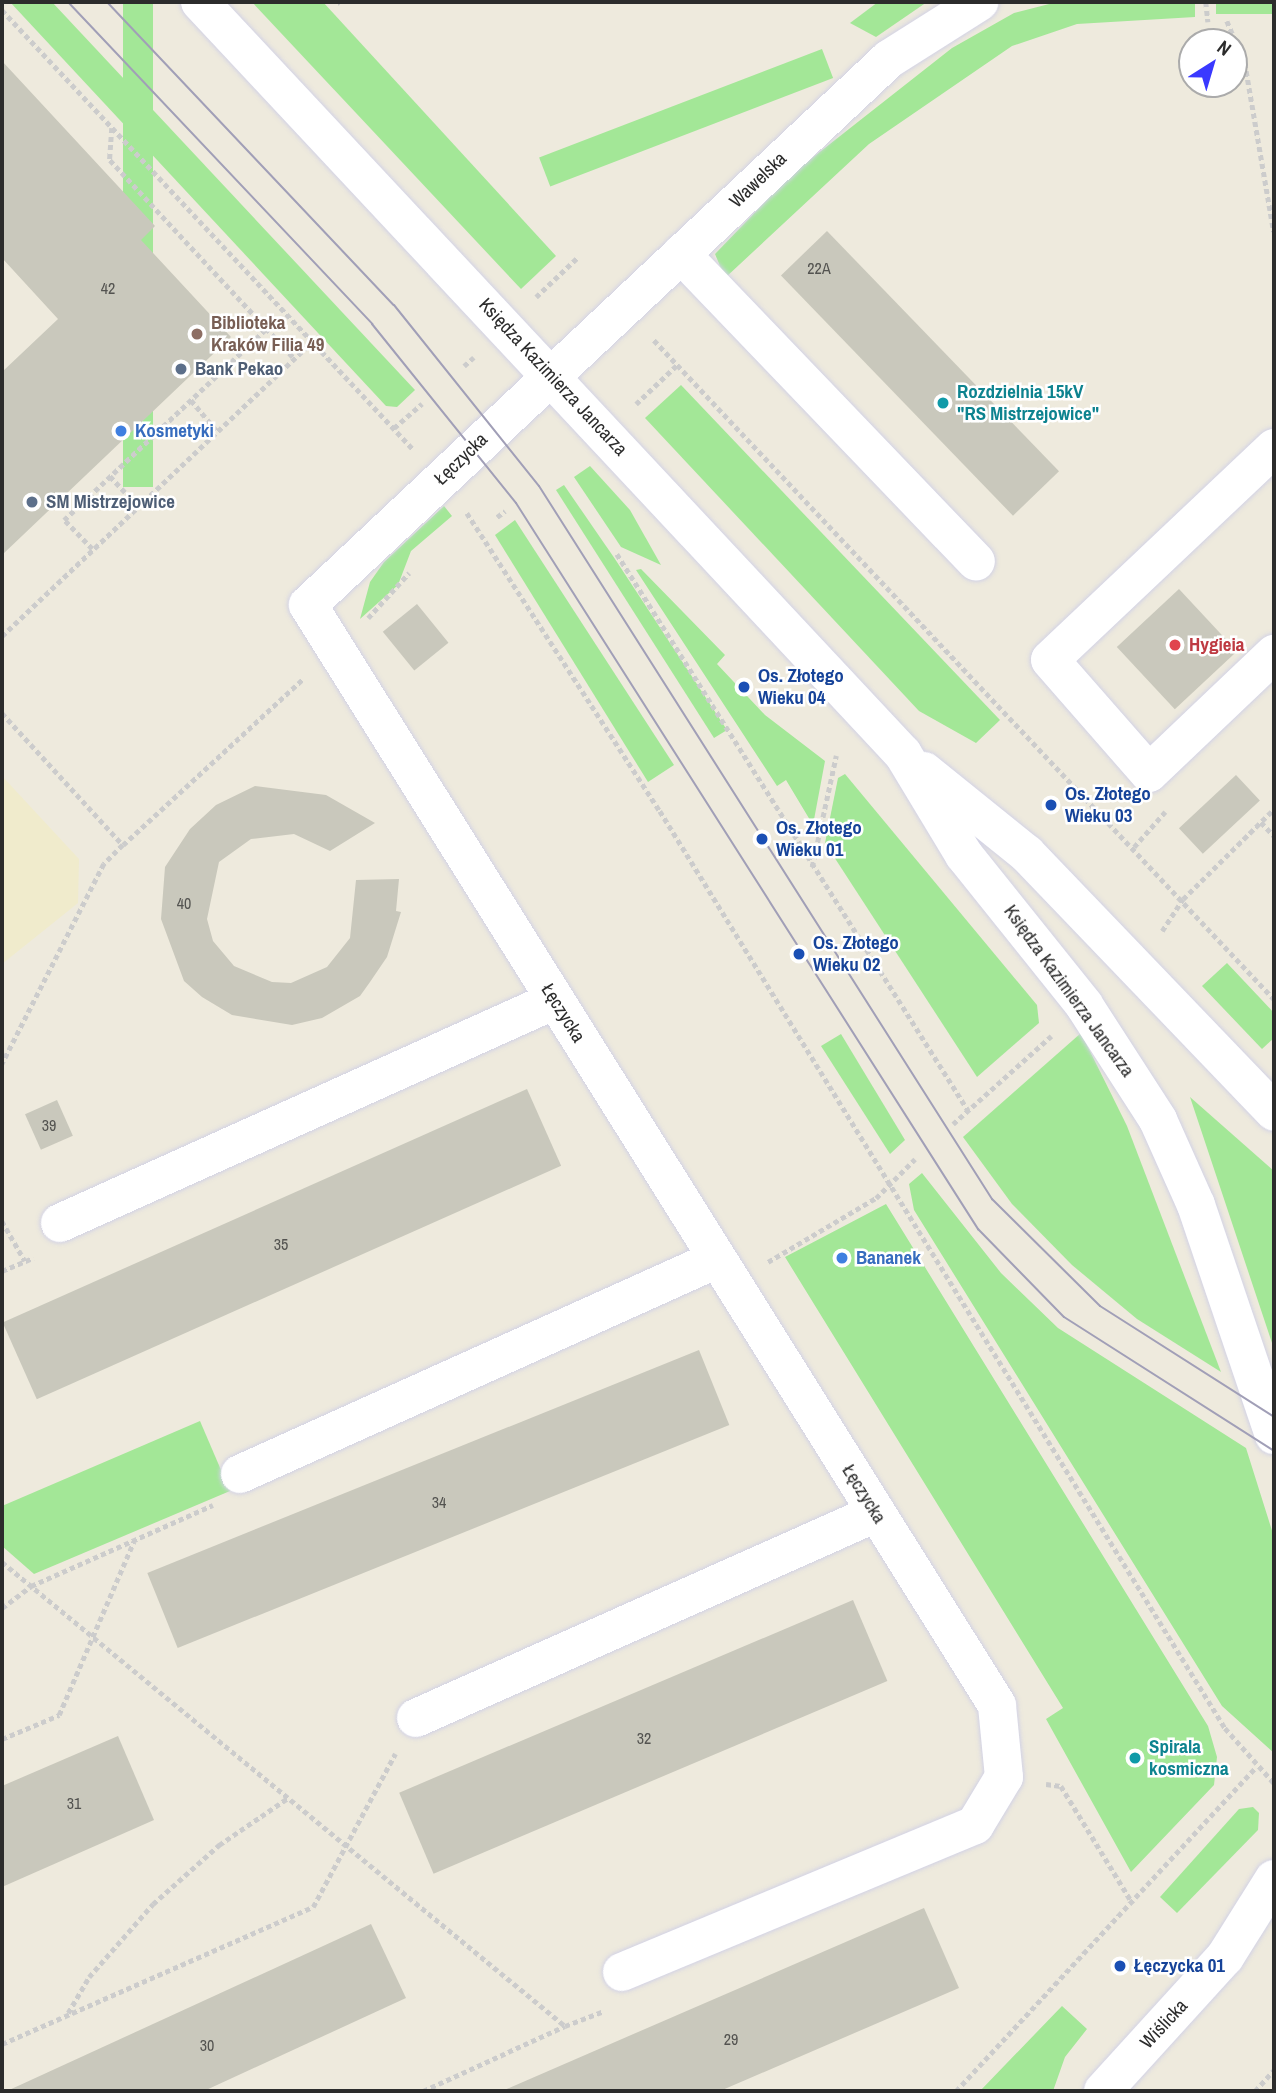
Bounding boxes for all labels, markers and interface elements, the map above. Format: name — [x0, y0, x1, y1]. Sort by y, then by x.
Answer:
north arrow — [1178, 28, 1248, 98]
text: N — [1212, 34, 1237, 62]
street label: Wawelska — [725, 147, 791, 213]
house number: 22A — [807, 258, 831, 278]
house number: 42 — [101, 278, 115, 298]
street label: Księdza Kazimierza Jancarza — [474, 294, 632, 460]
place label: Biblioteka Kraków Filia 49 — [211, 312, 324, 356]
marker: Biblioteka Kraków Filia 49 — [189, 326, 205, 342]
place label: Bank Pekao — [195, 358, 283, 380]
marker: Bank Pekao — [173, 361, 189, 377]
place label: Rozdzielnia 15kV "RS Mistrzejowice" — [957, 381, 1099, 425]
marker: Rozdzielnia 15kV "RS Mistrzejowice" — [935, 395, 951, 411]
place label: Kosmetyki — [135, 420, 214, 442]
marker: Kosmetyki — [113, 423, 129, 439]
street label: Łęczycka — [430, 428, 492, 490]
place label: SM Mistrzejowice — [46, 491, 175, 513]
marker: SM Mistrzejowice — [24, 494, 40, 510]
place label: Hygieia — [1189, 634, 1244, 656]
marker: Hygieia — [1167, 637, 1183, 653]
place label: Os. Złotego Wieku 04 — [758, 665, 844, 709]
marker: Os. Złotego Wieku 04 — [736, 679, 752, 695]
place label: Os. Złotego Wieku 03 — [1065, 783, 1151, 827]
marker: Os. Złotego Wieku 03 — [1043, 797, 1059, 813]
place label: Os. Złotego Wieku 01 — [776, 817, 862, 861]
marker: Os. Złotego Wieku 01 — [754, 831, 770, 847]
house number: 40 — [177, 893, 191, 913]
street label: Księdza Kazimierza Jancarza — [999, 901, 1139, 1081]
place label: Os. Złotego Wieku 02 — [813, 932, 899, 976]
marker: Os. Złotego Wieku 02 — [791, 946, 807, 962]
street label: Łęczycka — [536, 979, 590, 1047]
house number: 39 — [42, 1115, 56, 1135]
house number: 35 — [274, 1234, 288, 1254]
place label: Bananek — [856, 1247, 921, 1269]
marker: Bananek — [834, 1250, 850, 1266]
street label: Łęczycka — [837, 1460, 891, 1528]
house number: 34 — [432, 1492, 446, 1512]
house number: 32 — [637, 1728, 651, 1748]
place label: Spirala kosmiczna — [1149, 1736, 1229, 1780]
marker: Spirala kosmiczna — [1127, 1750, 1143, 1766]
house number: 31 — [67, 1793, 81, 1813]
place label: Łęczycka 01 — [1134, 1955, 1225, 1977]
marker: Łęczycka 01 — [1112, 1958, 1128, 1974]
street label: Wiślicka — [1136, 1995, 1192, 2053]
house number: 29 — [724, 2029, 738, 2049]
house number: 30 — [200, 2035, 214, 2055]

